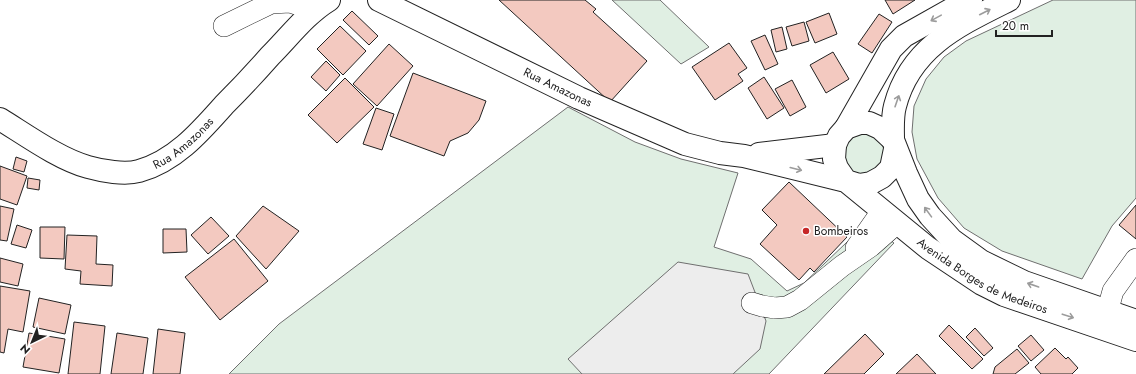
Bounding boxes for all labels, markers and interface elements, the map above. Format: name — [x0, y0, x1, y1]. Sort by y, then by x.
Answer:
one-way arrow — [979, 8, 991, 15]
scale bar — [996, 12, 1052, 38]
one-way arrow — [930, 14, 942, 22]
text: 20 m — [1002, 17, 1029, 35]
street label: Rua Amazonas — [520, 63, 595, 112]
one-way arrow — [893, 96, 901, 108]
street label: Rua Amazonas — [150, 113, 218, 174]
one-way arrow — [789, 165, 802, 173]
one-way arrow — [923, 207, 932, 218]
place label: Bombeiros — [814, 222, 868, 240]
marker: Bombeiros — [801, 226, 811, 236]
street label: Avenida Borges de Medeiros — [913, 233, 1050, 318]
one-way arrow — [1027, 281, 1040, 288]
one-way arrow — [1061, 313, 1074, 320]
north arrow — [12, 322, 52, 362]
text: N — [17, 340, 34, 358]

